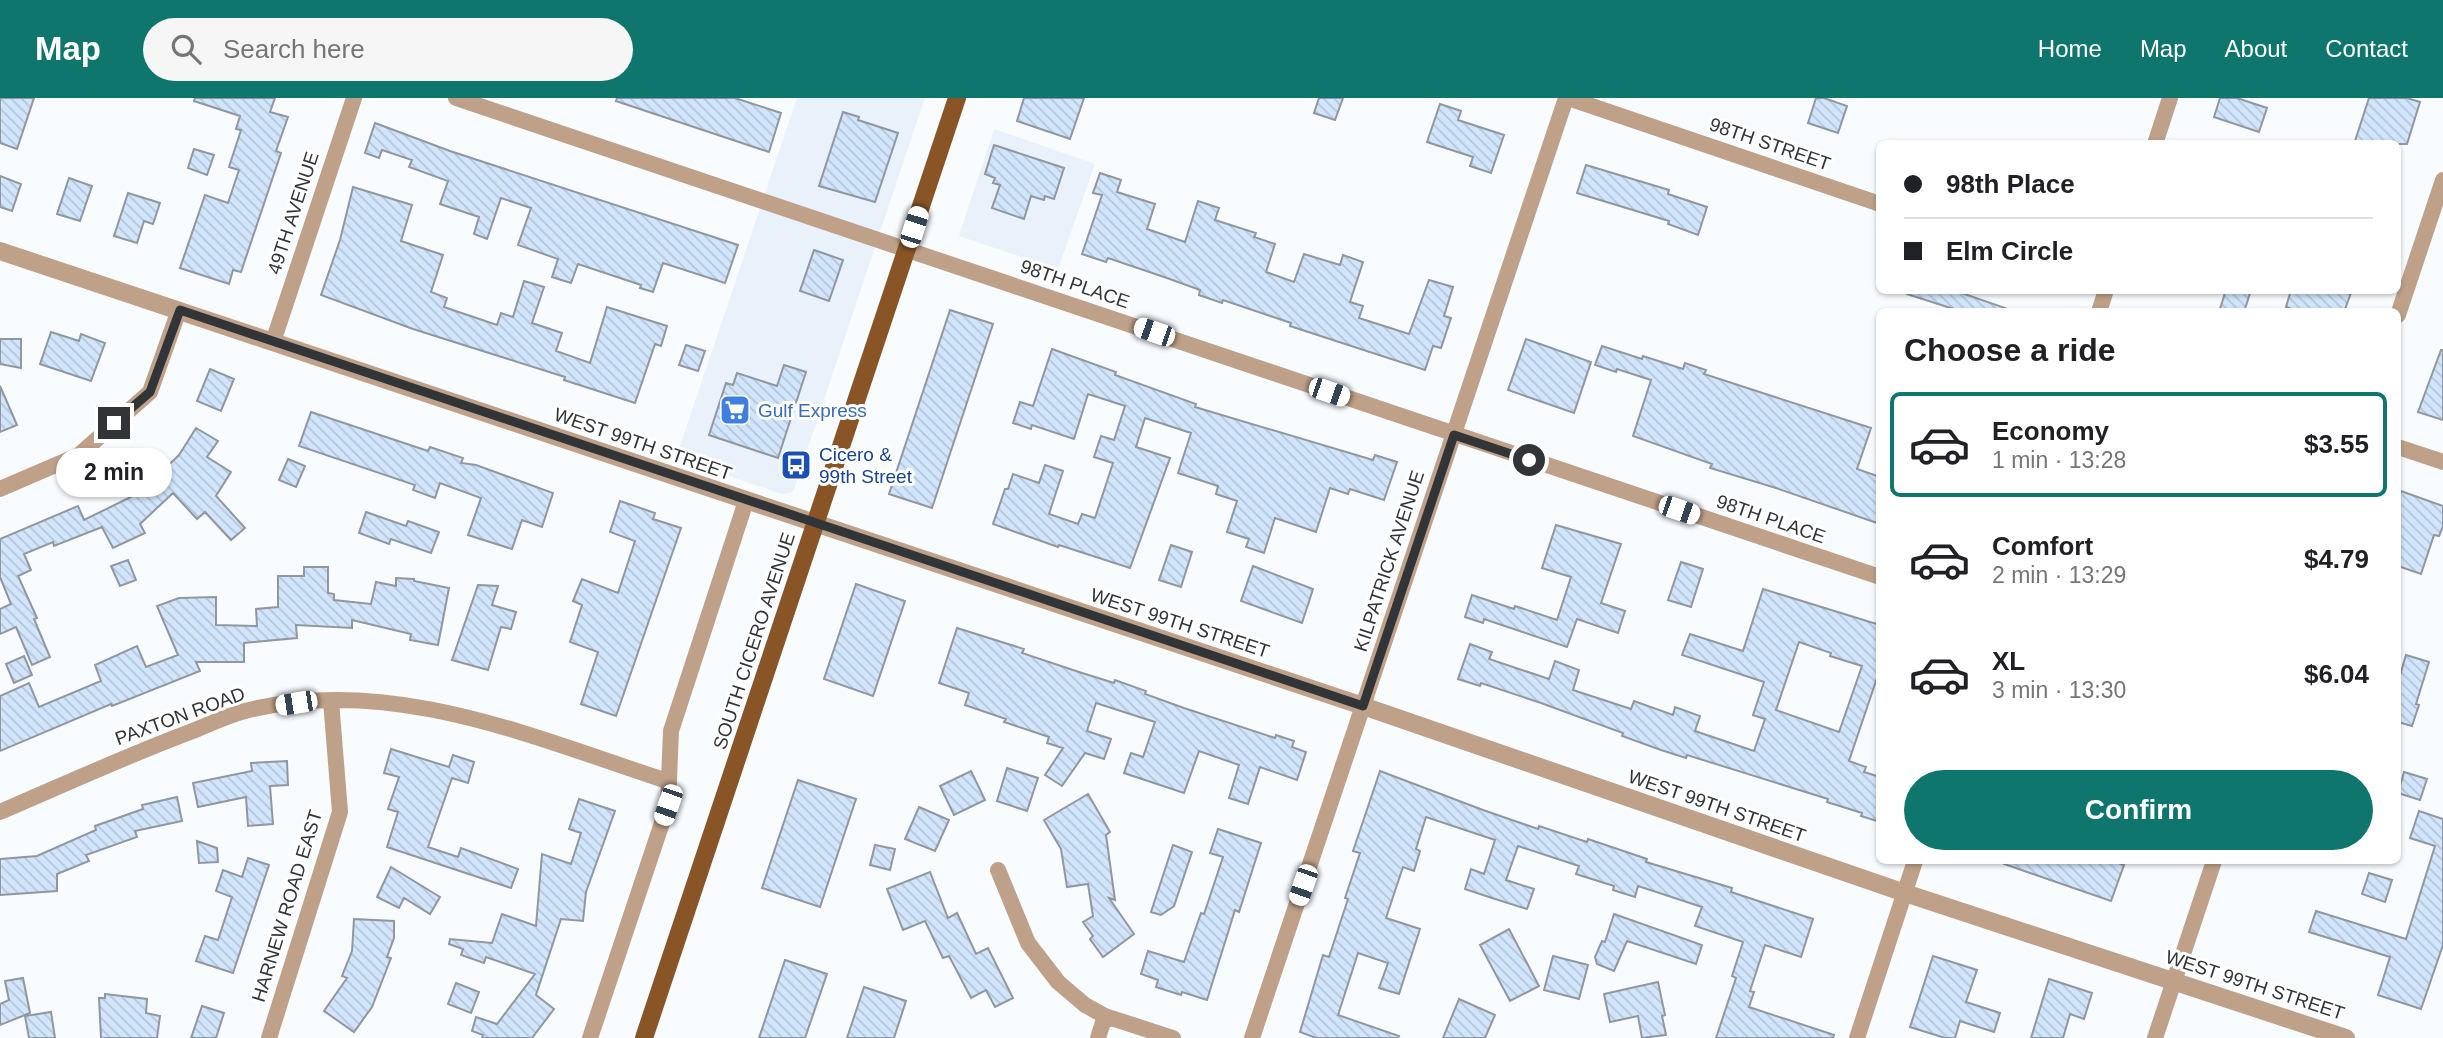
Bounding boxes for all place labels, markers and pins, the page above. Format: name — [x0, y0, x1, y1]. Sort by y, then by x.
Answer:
supermarket icon: Gulf Express — [718, 393, 752, 427]
place label: Gulf Express — [758, 400, 867, 421]
place label: Cicero & 99th Street — [819, 444, 913, 487]
bus stop icon: Cicero & 99th Street — [779, 448, 813, 482]

